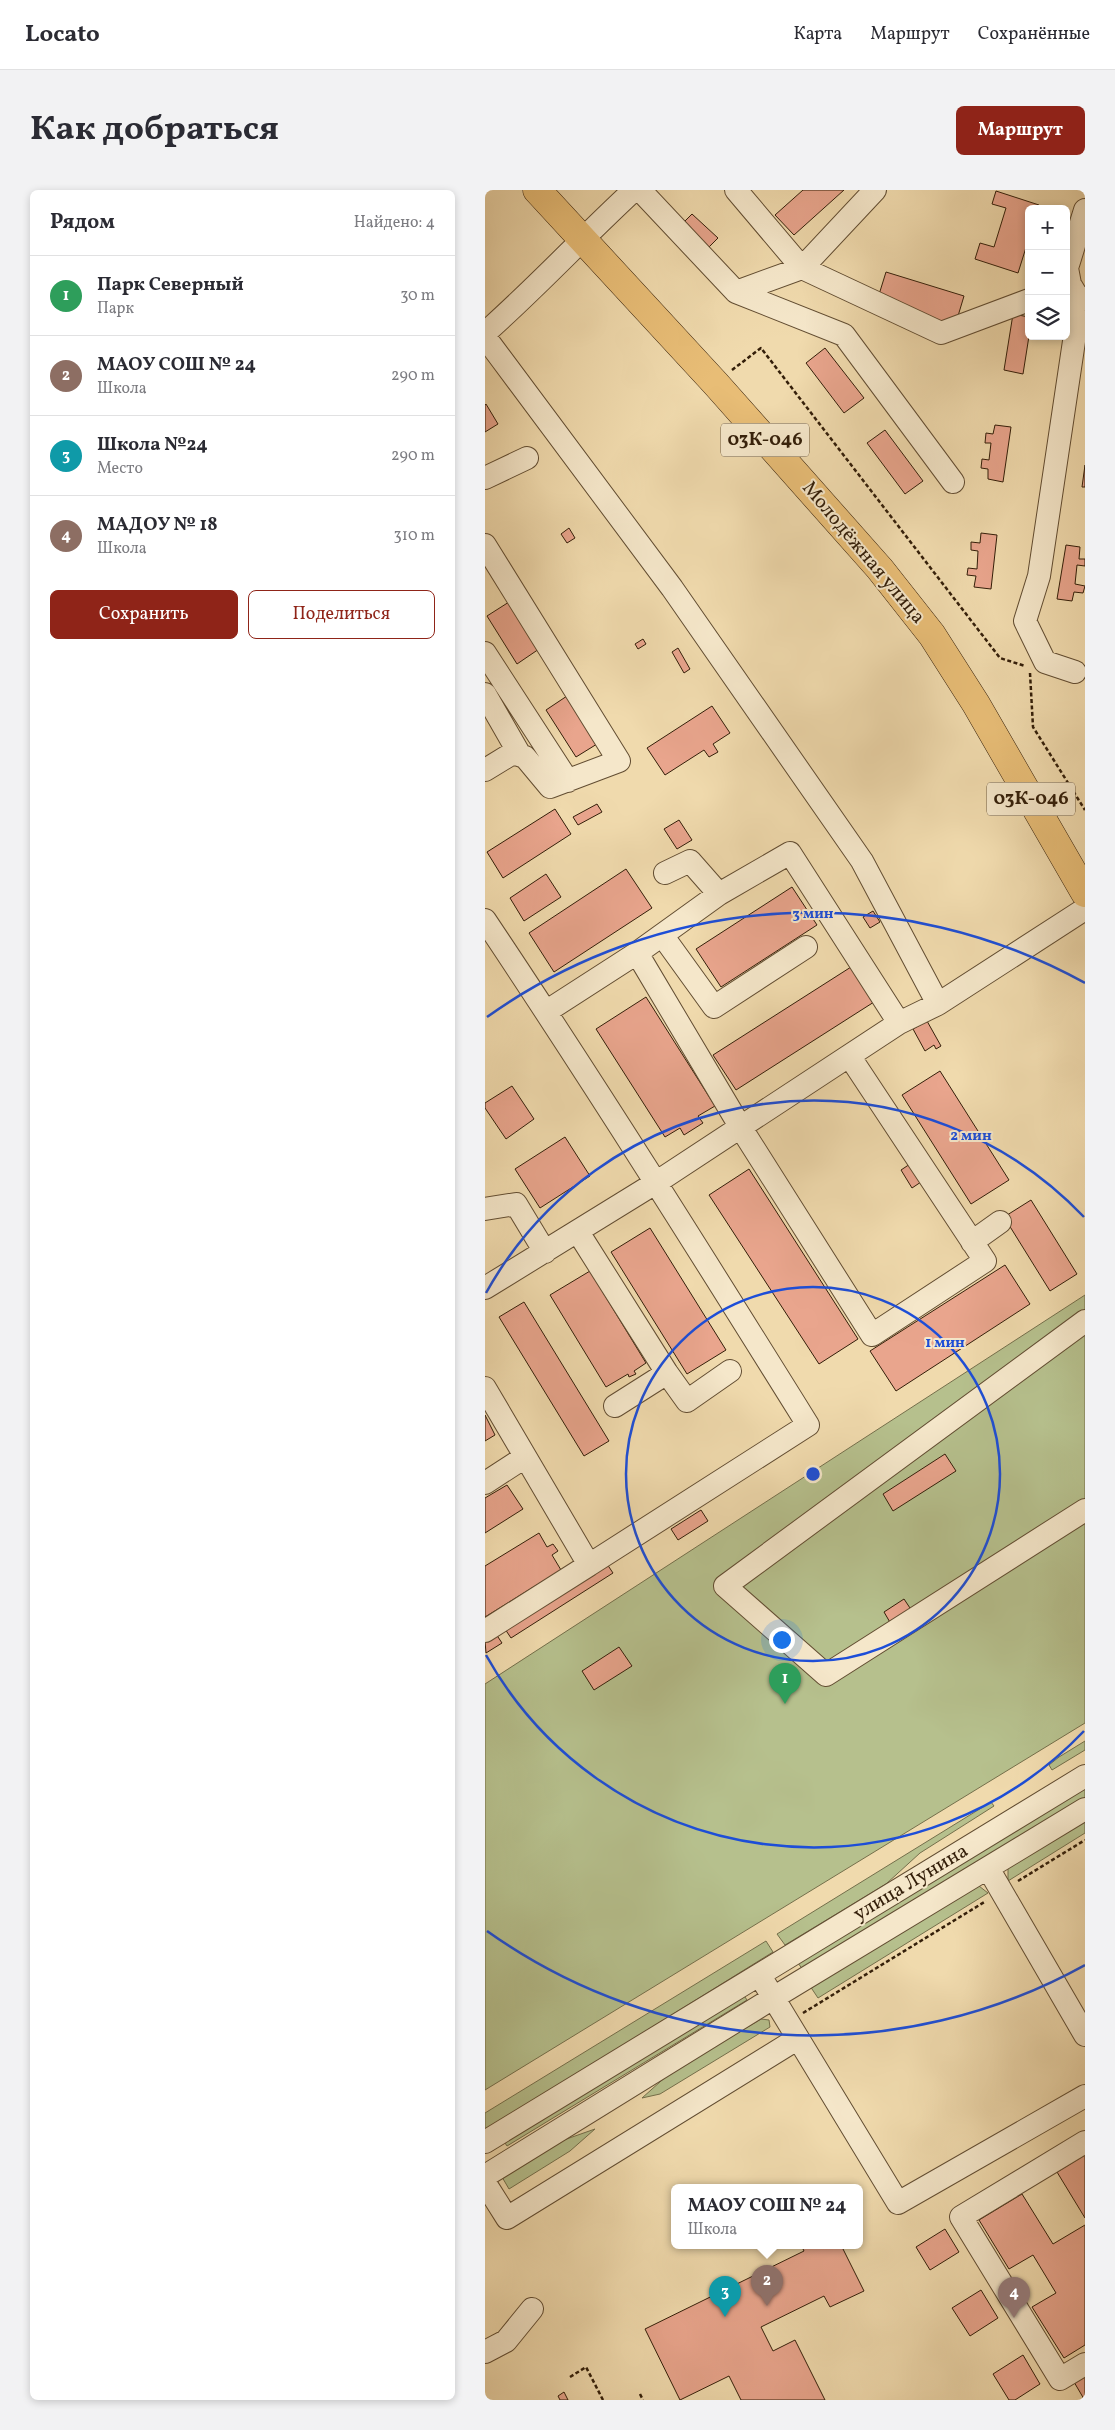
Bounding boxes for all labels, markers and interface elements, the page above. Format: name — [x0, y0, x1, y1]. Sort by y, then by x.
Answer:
text: Locato — [25, 18, 100, 52]
text: Карта — [793, 22, 842, 47]
text: Маршрут — [870, 22, 950, 47]
text: Сохранённые — [978, 22, 1090, 47]
text: Как добраться — [30, 106, 279, 154]
button: Маршрут — [956, 106, 1085, 155]
map controls — [1025, 205, 1070, 340]
button: + — [1025, 205, 1070, 250]
text: Рядом — [50, 208, 115, 237]
text: Найдено: 4 — [354, 212, 435, 234]
button: − — [1025, 250, 1070, 295]
text: Парк Северный — [97, 272, 244, 298]
text: 1 — [63, 285, 69, 307]
text: 30 m — [400, 285, 435, 307]
button: layers — [1025, 295, 1070, 340]
text: Парк — [97, 298, 134, 320]
text: МАОУ СОШ № 24 — [97, 352, 256, 378]
text: 2 — [62, 365, 70, 387]
text: 290 m — [391, 365, 435, 387]
text: Школа — [97, 378, 147, 400]
road number: 03К-046 — [721, 424, 809, 456]
text: Школа №24 — [97, 432, 208, 458]
text: 3 — [62, 445, 70, 467]
text: 290 m — [391, 445, 435, 467]
text: Место — [97, 458, 143, 480]
street label: Молодёжная улица — [795, 476, 931, 630]
text: МАДОУ № 18 — [97, 512, 218, 538]
text: 4 — [61, 525, 71, 547]
text: 310 m — [394, 525, 435, 547]
text: Школа — [97, 538, 147, 560]
button: Сохранить — [50, 590, 238, 639]
button: Поделиться — [248, 590, 435, 639]
road number: 03К-046 — [987, 782, 1075, 816]
text: 3 мин — [792, 904, 834, 925]
text: 2 мин — [950, 1126, 992, 1147]
text: 1 мин — [925, 1333, 965, 1354]
centre of rings — [804, 1465, 822, 1483]
your location — [769, 1627, 795, 1653]
pin: 1 — [769, 1663, 801, 1704]
street label: улица Лунина — [848, 1838, 974, 1928]
popup — [671, 2184, 863, 2249]
text: МАОУ СОШ № 24 — [688, 2193, 846, 2219]
text: Школа — [688, 2219, 737, 2241]
pin: 2 — [751, 2265, 783, 2306]
pin: 3 — [709, 2276, 741, 2317]
pin: 4 — [998, 2277, 1030, 2318]

